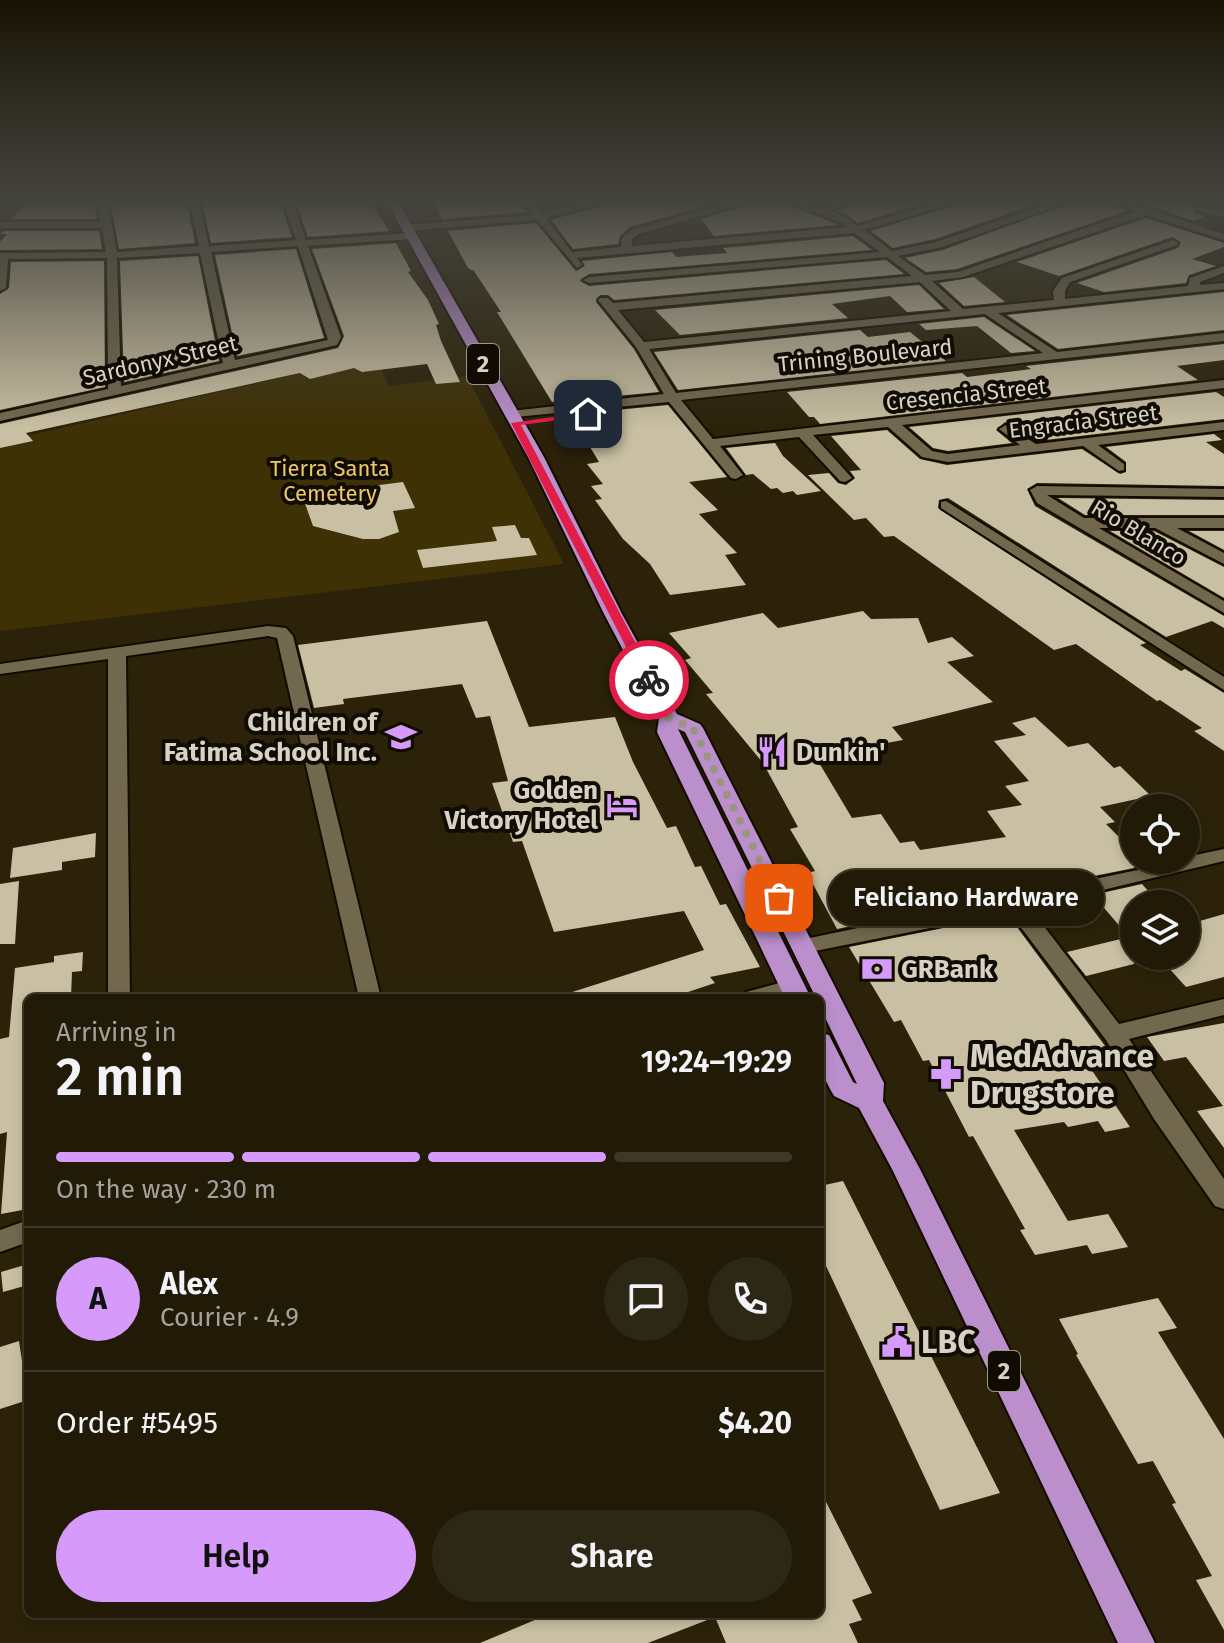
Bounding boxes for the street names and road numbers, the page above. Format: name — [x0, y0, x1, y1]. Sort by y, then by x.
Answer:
street label: Sardonyx Street — [80, 330, 240, 391]
street label: Trining Boulevard — [776, 333, 954, 378]
road number: 2 — [467, 344, 499, 384]
street label: Cresencia Street — [884, 373, 1048, 416]
street label: Engracia Street — [1007, 399, 1159, 444]
street label: Rio Blanco — [1086, 494, 1191, 571]
road number: 2 — [988, 1351, 1020, 1391]

